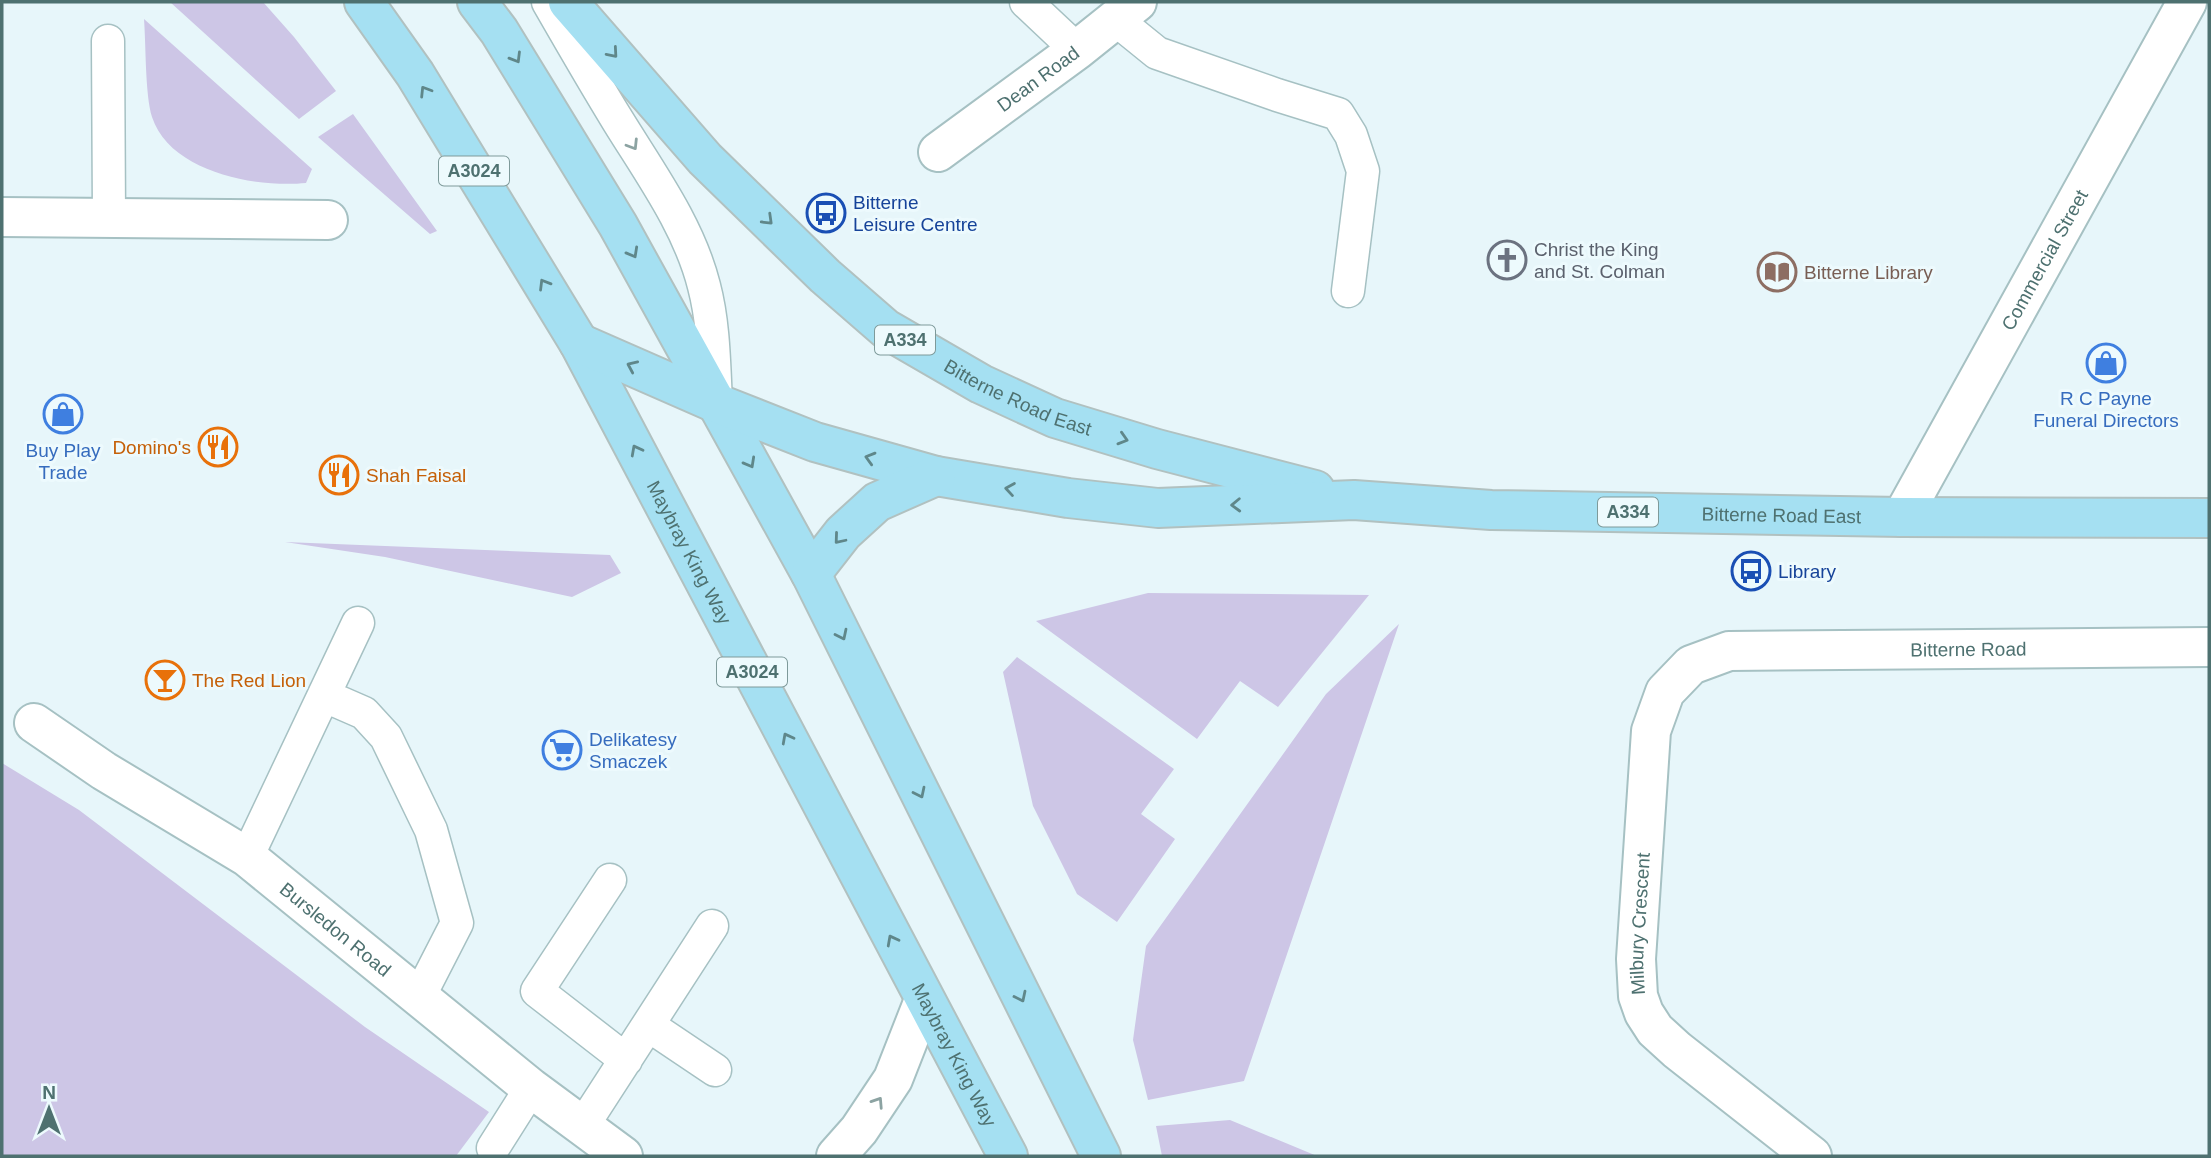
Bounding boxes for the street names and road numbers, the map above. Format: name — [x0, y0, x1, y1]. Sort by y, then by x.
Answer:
street label: Dean Road — [993, 42, 1083, 116]
road number: A3024 — [439, 156, 509, 186]
street label: Commercial Street — [1997, 185, 2092, 334]
road number: A334 — [875, 326, 935, 354]
street label: Bitterne Road East — [941, 355, 1095, 439]
street label: Maybray King Way — [643, 477, 736, 628]
road number: A334 — [1598, 498, 1658, 526]
street label: Bitterne Road East — [1701, 503, 1862, 527]
street label: Bitterne Road — [1910, 638, 2027, 660]
road number: A3024 — [717, 658, 787, 686]
street label: Milbury Crescent — [1625, 851, 1654, 996]
street label: Bursledon Road — [276, 878, 395, 980]
street label: Maybray King Way — [908, 980, 1001, 1130]

